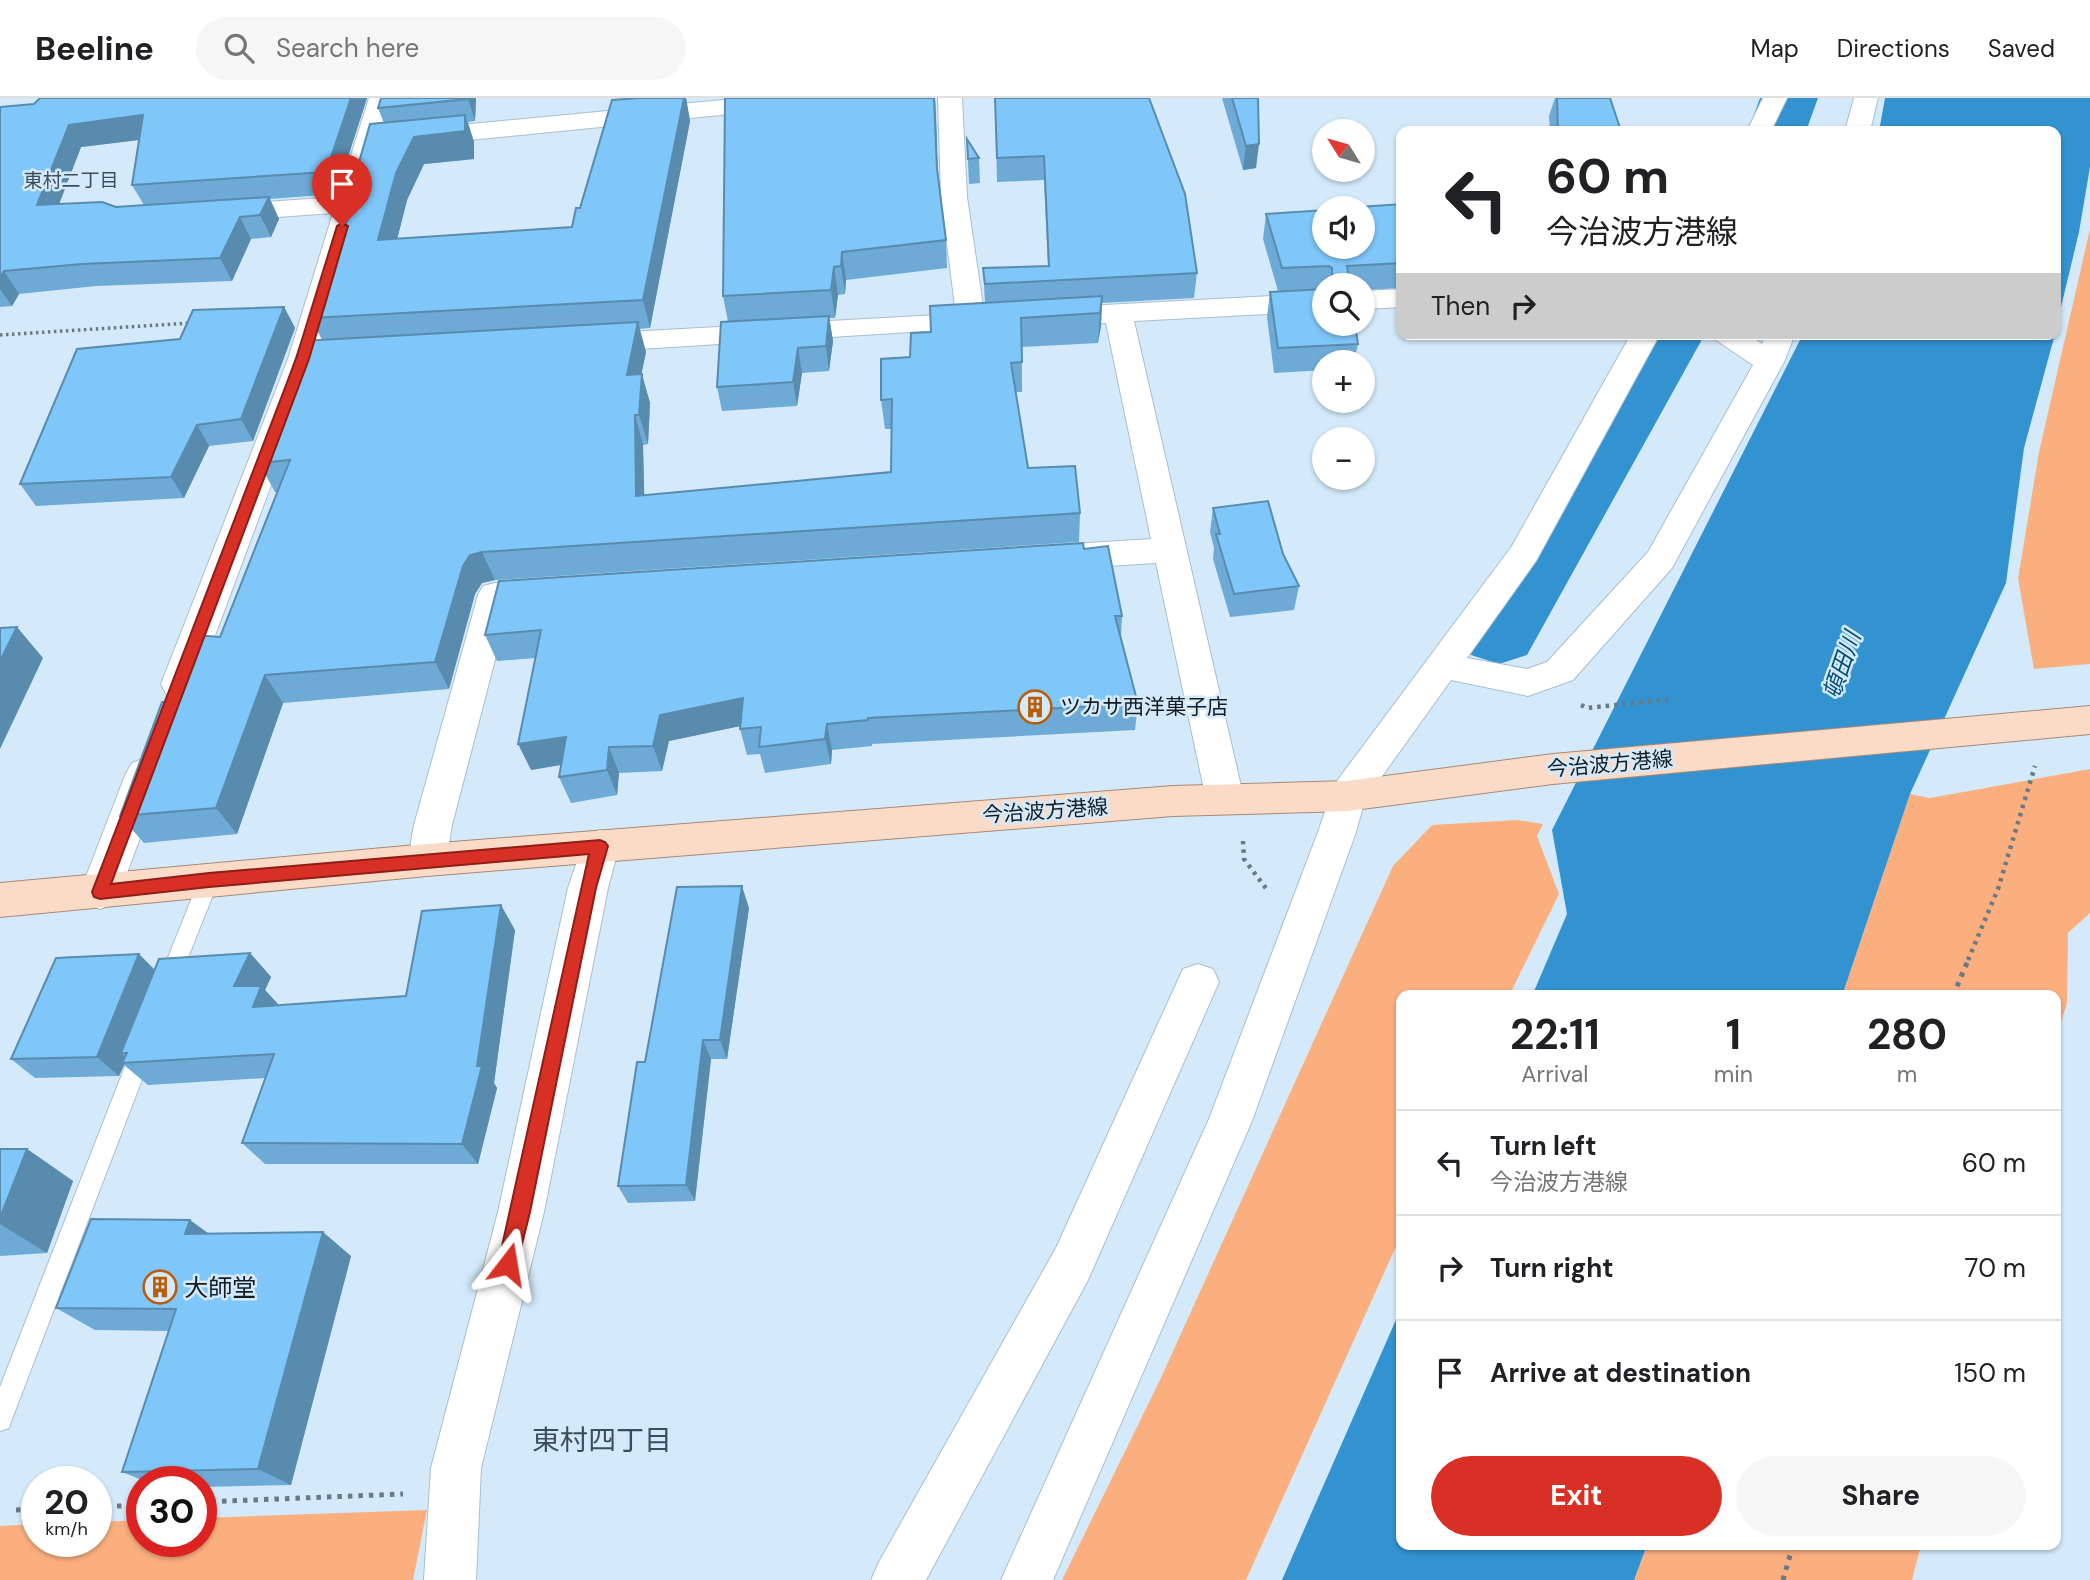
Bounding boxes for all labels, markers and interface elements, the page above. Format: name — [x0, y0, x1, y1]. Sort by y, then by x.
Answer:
search box — [196, 17, 686, 80]
text: Beeline — [35, 27, 154, 70]
icon: search — [220, 29, 258, 67]
text: Search here — [276, 31, 419, 65]
text: Map — [1751, 33, 1799, 64]
text: Directions — [1837, 33, 1950, 64]
text: Saved — [1988, 33, 2055, 64]
north arrow — [1312, 119, 1376, 182]
map controls — [1312, 119, 1375, 490]
text: 60 m — [1546, 144, 1669, 208]
pin — [312, 154, 372, 226]
icon: left — [1431, 154, 1522, 245]
icon: arrive — [323, 165, 361, 203]
district label: 東村二丁目 — [23, 168, 119, 193]
button: sound — [1312, 196, 1375, 259]
text: 今治波方港線 — [1546, 211, 1738, 253]
button: search — [1312, 273, 1375, 336]
icon: right — [1504, 287, 1542, 325]
text: Then — [1431, 289, 1490, 323]
button: + — [1312, 350, 1375, 413]
button: − — [1312, 427, 1375, 490]
water label: 頓田川 — [1817, 625, 1868, 703]
building icon: ツカサ西洋菓子店 — [1016, 688, 1054, 726]
place label: ツカサ西洋菓子店 — [1060, 693, 1228, 721]
street label: 今治波方港線 — [1546, 745, 1674, 783]
street label: 今治波方港線 — [981, 793, 1109, 829]
text: 22:11 — [1510, 1007, 1600, 1062]
text: 1 — [1726, 1007, 1741, 1062]
text: 280 — [1867, 1007, 1947, 1062]
text: Arrival — [1521, 1059, 1588, 1089]
text: min — [1714, 1059, 1753, 1089]
text: m — [1897, 1059, 1917, 1089]
text: Turn left — [1490, 1129, 1597, 1163]
icon: left — [1431, 1144, 1469, 1182]
text: 60 m — [1962, 1146, 2026, 1180]
text: 今治波方港線 — [1490, 1167, 1628, 1197]
position arrow — [471, 1227, 545, 1301]
icon: right — [1431, 1249, 1469, 1287]
text: Turn right — [1490, 1251, 1614, 1285]
text: 70 m — [1965, 1251, 2026, 1285]
building icon: 大師堂 — [141, 1268, 179, 1306]
place label: 大師堂 — [184, 1272, 256, 1303]
icon: arrive — [1431, 1354, 1469, 1392]
text: Arrive at destination — [1490, 1356, 1751, 1390]
text: 150 m — [1954, 1356, 2026, 1390]
district label: 東村四丁目 — [532, 1422, 672, 1459]
button: Exit — [1431, 1456, 1722, 1536]
button: Share — [1736, 1456, 2026, 1536]
speed limit sign: 30 — [126, 1466, 217, 1557]
text: 20 — [44, 1479, 89, 1525]
text: km/h — [45, 1517, 88, 1541]

